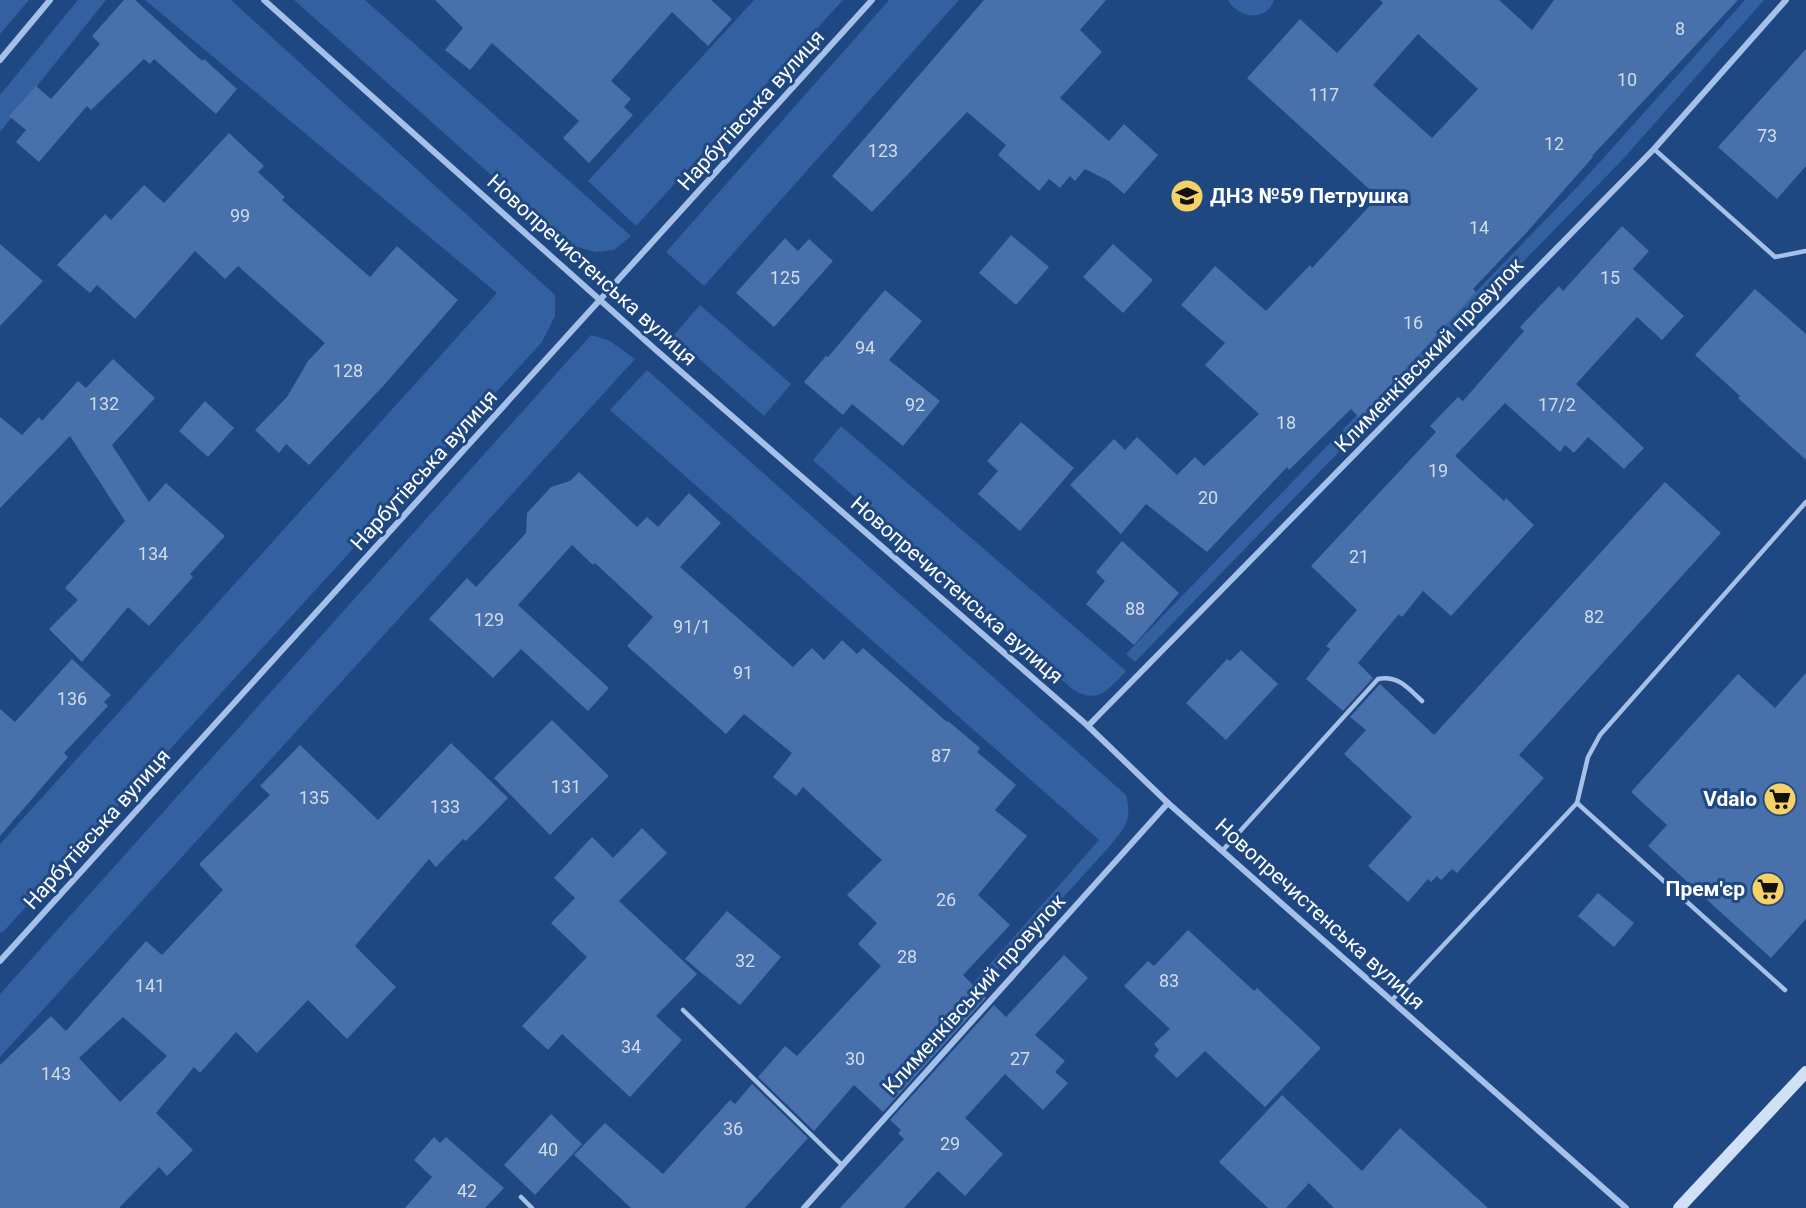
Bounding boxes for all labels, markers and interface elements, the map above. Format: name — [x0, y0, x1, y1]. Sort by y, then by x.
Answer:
house number: 8 — [1675, 18, 1685, 39]
street label: Нарбутівська вулиця — [673, 25, 829, 195]
house number: 10 — [1617, 69, 1637, 90]
house number: 117 — [1309, 84, 1339, 105]
house number: 73 — [1757, 125, 1777, 146]
house number: 12 — [1544, 133, 1564, 154]
house number: 123 — [868, 140, 898, 161]
street label: Новопречистенська вулиця — [482, 170, 702, 370]
school or university icon: ДНЗ №59 Петрушка — [1169, 178, 1205, 214]
place label: ДНЗ №59 Петрушка — [1210, 184, 1409, 208]
house number: 99 — [230, 205, 250, 226]
house number: 14 — [1469, 217, 1489, 238]
street label: Клименківський провулок — [1330, 252, 1529, 457]
house number: 125 — [770, 267, 800, 288]
house number: 15 — [1600, 267, 1620, 288]
house number: 16 — [1403, 312, 1423, 333]
house number: 94 — [855, 337, 875, 358]
house number: 128 — [333, 360, 363, 381]
street label: Нарбутівська вулиця — [346, 385, 502, 555]
house number: 132 — [89, 393, 119, 414]
house number: 92 — [905, 394, 925, 415]
house number: 17/2 — [1538, 394, 1576, 415]
house number: 18 — [1276, 412, 1296, 433]
house number: 19 — [1428, 460, 1448, 481]
house number: 20 — [1198, 487, 1218, 508]
street label: Новопречистенська вулиця — [846, 491, 1068, 689]
house number: 134 — [138, 543, 168, 564]
house number: 21 — [1349, 546, 1369, 567]
house number: 88 — [1125, 598, 1145, 619]
house number: 82 — [1584, 606, 1604, 627]
house number: 129 — [474, 609, 504, 630]
house number: 91/1 — [673, 616, 711, 637]
house number: 91 — [733, 662, 753, 683]
house number: 136 — [57, 688, 87, 709]
street label: Нарбутівська вулиця — [19, 744, 175, 914]
house number: 87 — [931, 745, 951, 766]
house number: 131 — [551, 776, 581, 797]
supermarket icon: Vdalo — [1762, 781, 1798, 817]
house number: 135 — [299, 787, 329, 808]
place label: Vdalo — [1703, 787, 1757, 811]
house number: 133 — [430, 796, 460, 817]
street label: Новопречистенська вулиця — [1210, 814, 1430, 1014]
supermarket icon: Прем'єр — [1750, 871, 1786, 907]
place label: Прем'єр — [1666, 877, 1745, 901]
street label: Клименківський провулок — [878, 889, 1071, 1099]
house number: 26 — [936, 889, 956, 910]
house number: 28 — [897, 946, 917, 967]
house number: 32 — [735, 950, 755, 971]
house number: 83 — [1159, 970, 1179, 991]
house number: 141 — [135, 975, 165, 996]
house number: 34 — [621, 1036, 641, 1057]
house number: 30 — [845, 1048, 865, 1069]
house number: 27 — [1010, 1048, 1030, 1069]
house number: 143 — [41, 1063, 71, 1084]
house number: 36 — [723, 1118, 743, 1139]
house number: 29 — [940, 1133, 960, 1154]
house number: 40 — [538, 1139, 558, 1160]
house number: 42 — [457, 1180, 477, 1201]

